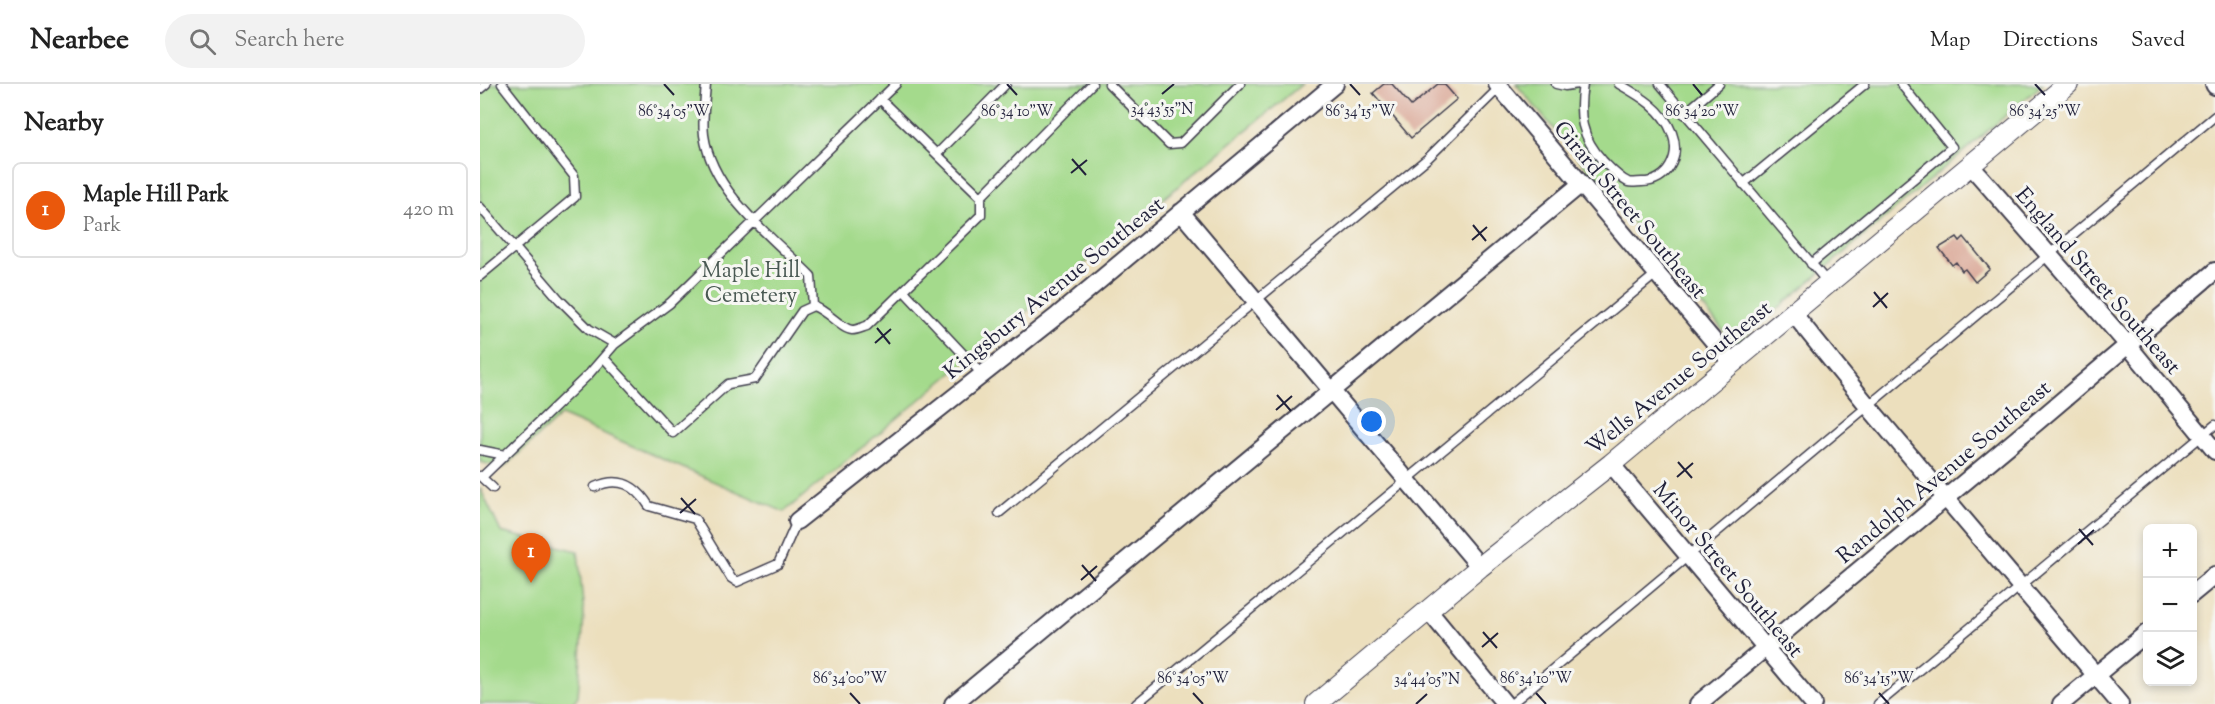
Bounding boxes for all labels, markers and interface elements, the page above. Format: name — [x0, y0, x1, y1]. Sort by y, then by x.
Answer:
search box — [165, 14, 585, 68]
text: Nearbee — [30, 21, 129, 61]
icon: search — [186, 25, 219, 58]
text: Search here — [234, 25, 345, 57]
text: Map — [1930, 26, 1970, 56]
text: Directions — [2003, 26, 2098, 56]
text: Saved — [2131, 26, 2185, 56]
text: 34°43'55"N — [1131, 100, 1193, 121]
text: 86°34'05"W — [638, 102, 710, 123]
text: 86°34'10"W — [981, 102, 1053, 123]
text: 86°34'15"W — [1325, 102, 1395, 123]
text: 86°34'20"W — [1665, 102, 1739, 123]
text: 86°34'25"W — [2009, 102, 2081, 123]
text: Nearby — [24, 105, 104, 142]
street label: Girard Street Southeast — [1545, 115, 1713, 307]
text: Maple Hill Park — [83, 180, 229, 212]
street label: England Street Southeast — [2006, 181, 2188, 383]
street label: Kingsbury Avenue Southeast — [938, 190, 1172, 388]
text: 1 — [42, 196, 49, 225]
text: 420 m — [403, 196, 454, 225]
text: Park — [83, 212, 121, 241]
park label: Maple Hill Cemetery — [701, 256, 801, 313]
street label: Wells Avenue Southeast — [1580, 294, 1780, 464]
street label: Randolph Avenue Southeast — [1831, 374, 2059, 573]
your location — [1357, 407, 1386, 436]
street label: Minor Street Southeast — [1644, 476, 1810, 666]
map controls — [2143, 524, 2197, 686]
button: + — [2143, 524, 2197, 578]
pin: 1 — [512, 534, 550, 583]
button: − — [2143, 578, 2197, 632]
button: layers — [2143, 632, 2197, 686]
text: 86°34'00"W — [813, 669, 887, 690]
text: 86°34'05"W — [1157, 669, 1229, 690]
text: 86°34'10"W — [1500, 669, 1572, 690]
text: 86°34'15"W — [1844, 669, 1914, 690]
text: 34°44'05"N — [1394, 670, 1460, 691]

